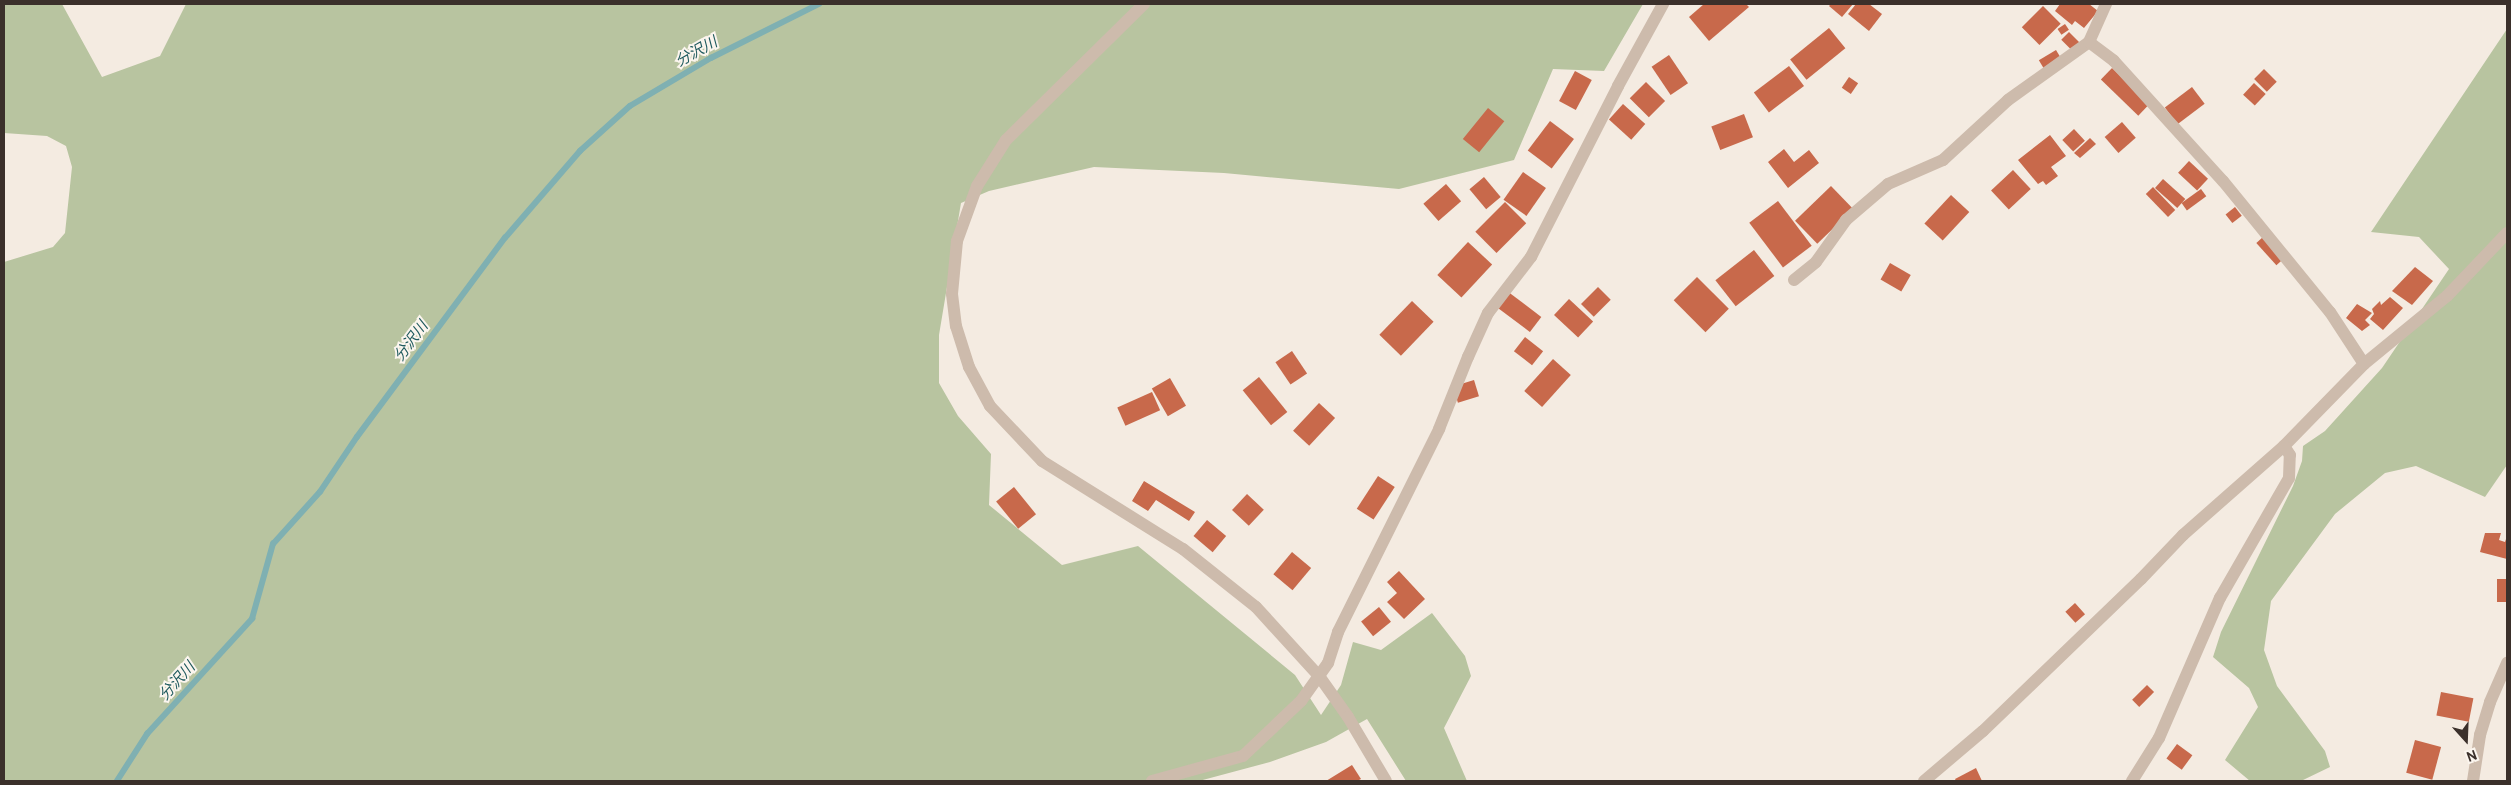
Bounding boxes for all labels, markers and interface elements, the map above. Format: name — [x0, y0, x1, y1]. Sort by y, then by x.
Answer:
water label: 分沢川 — [673, 34, 721, 72]
water label: 分沢川 — [391, 319, 433, 365]
water label: 分沢川 — [156, 659, 200, 705]
north arrow — [2441, 715, 2491, 765]
text: N — [2464, 745, 2479, 764]

